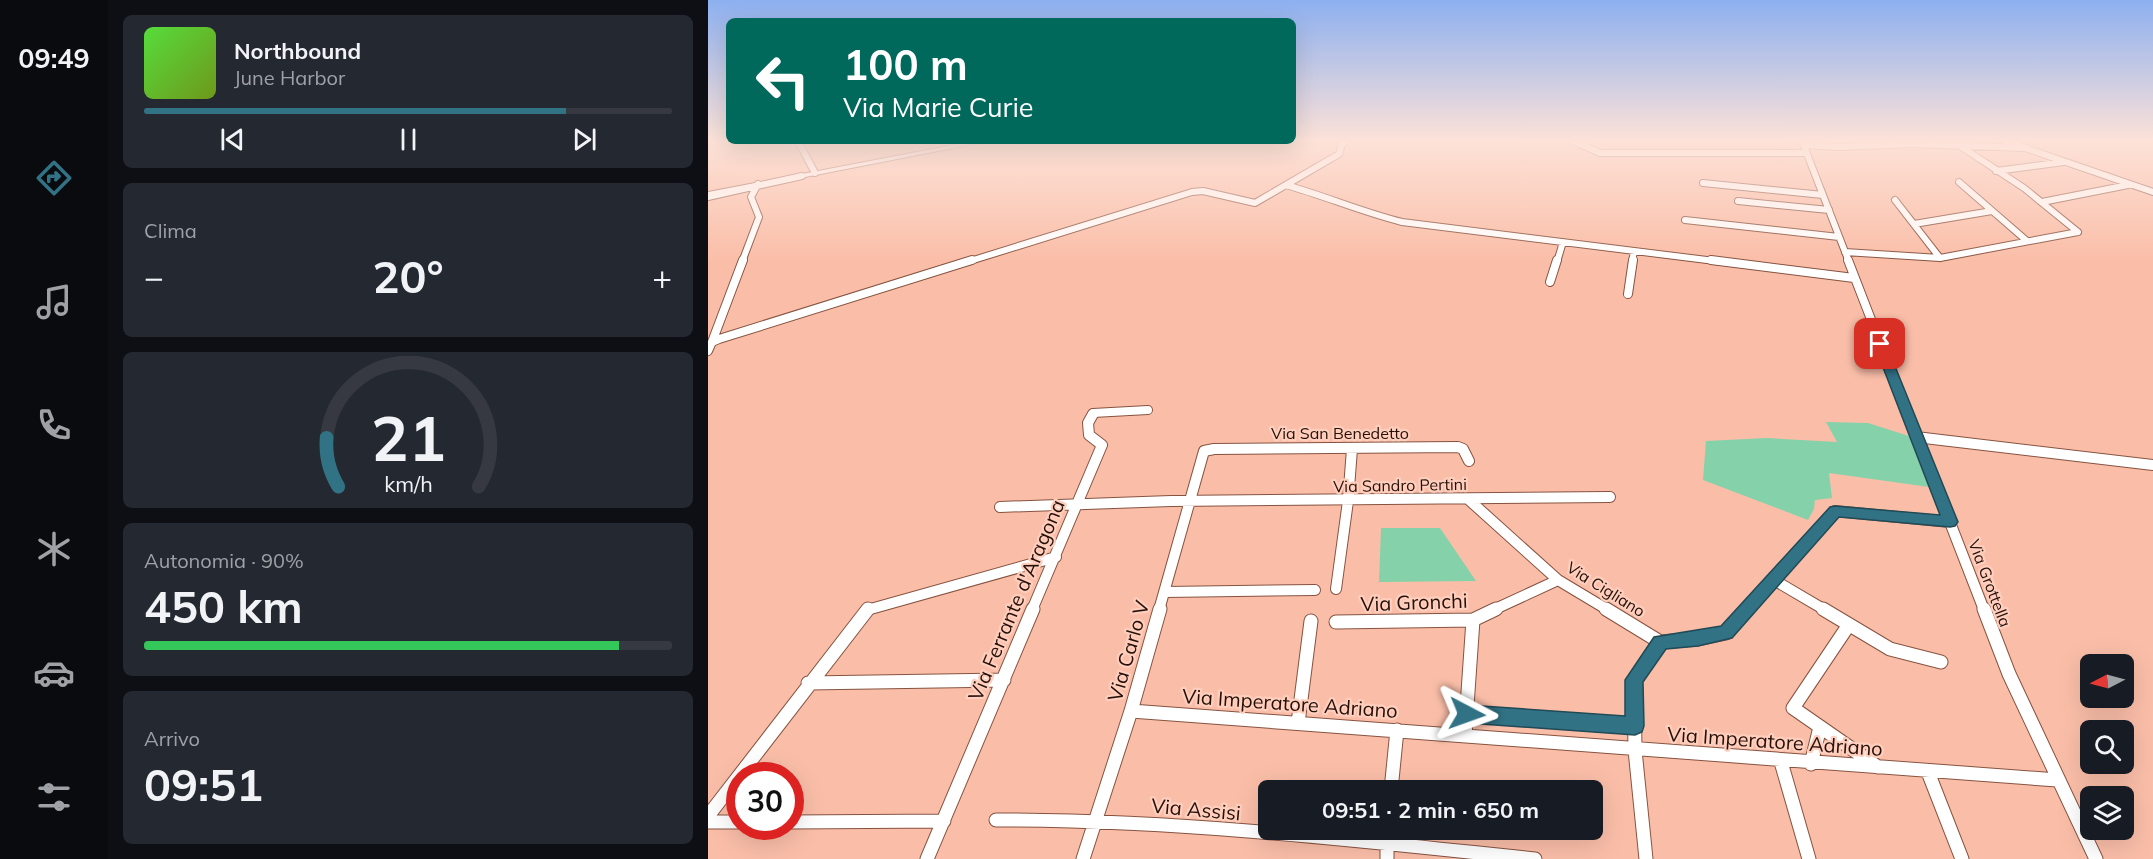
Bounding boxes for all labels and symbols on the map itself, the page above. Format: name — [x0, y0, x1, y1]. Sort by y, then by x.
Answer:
pin — [1854, 318, 1905, 369]
street label: Via San Benedetto — [1271, 423, 1409, 443]
street label: Via Sandro Pertini — [1333, 474, 1467, 496]
street label: Via Ferrante d'Aragona — [962, 496, 1070, 704]
street label: Via Grottella — [1964, 536, 2016, 630]
street label: Via Cigliano — [1563, 557, 1649, 621]
street label: Via Gronchi — [1360, 588, 1468, 616]
street label: Via Carlo V — [1102, 598, 1154, 704]
north arrow — [2080, 654, 2134, 708]
position arrow — [1435, 682, 1499, 746]
street label: Via Imperatore Adriano — [1181, 683, 1399, 723]
street label: Via Imperatore Adriano — [1666, 721, 1884, 761]
speed limit sign: 30 — [726, 762, 804, 840]
street label: Via Assisi — [1150, 793, 1242, 825]

